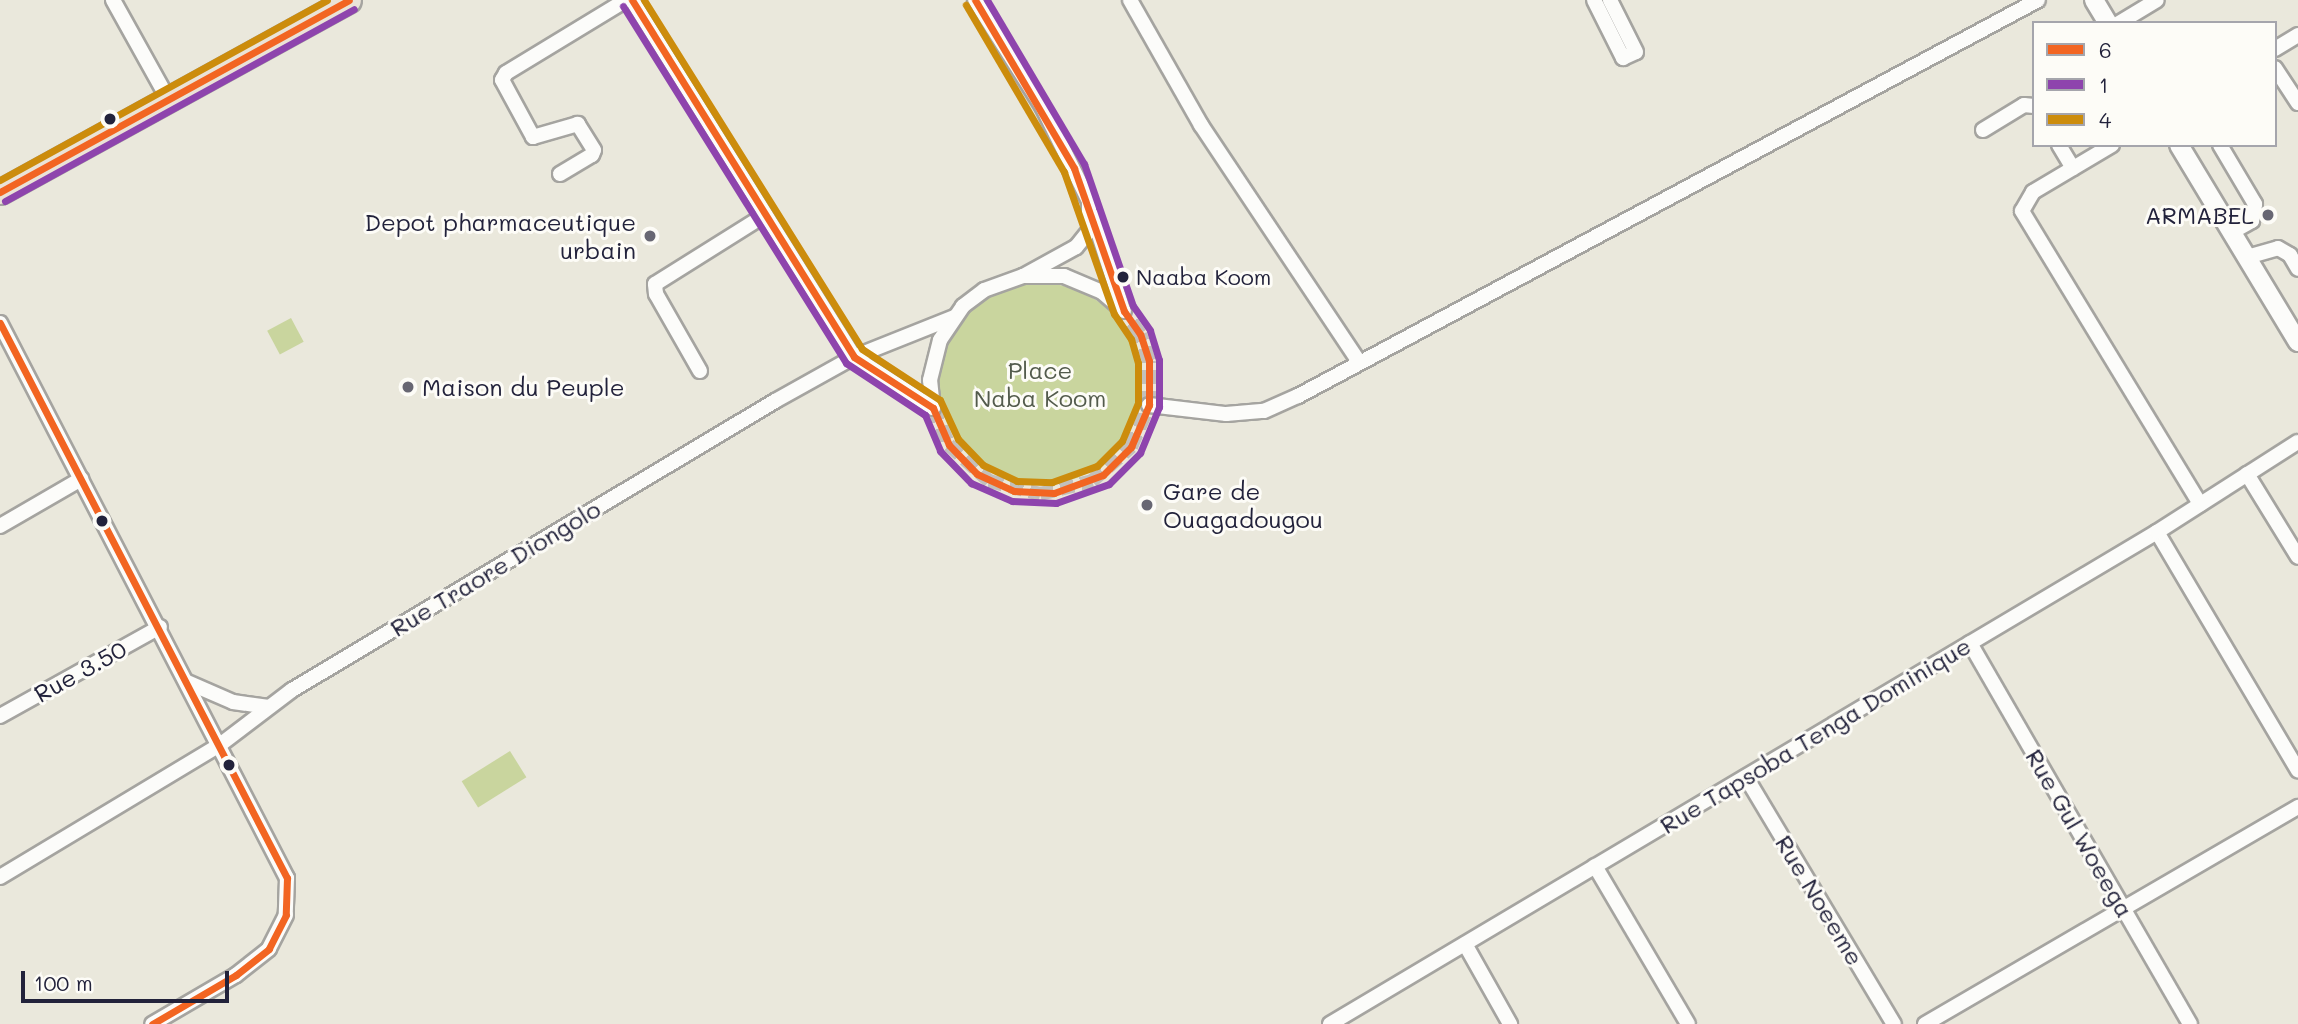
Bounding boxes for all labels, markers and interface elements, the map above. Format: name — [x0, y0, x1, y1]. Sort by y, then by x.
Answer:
legend — [2032, 21, 2277, 147]
text: 6 — [2099, 36, 2112, 63]
text: 1 — [2099, 71, 2108, 98]
text: 4 — [2099, 106, 2111, 133]
unlabelled marker — [103, 112, 117, 126]
place label: ARMABEL — [2145, 201, 2254, 229]
marker: ARMABEL — [2260, 207, 2276, 223]
place label: Depot pharmaceutique urbain — [365, 208, 636, 264]
marker: Depot pharmaceutique urbain — [642, 228, 658, 244]
place label: Naaba Koom — [1136, 264, 1271, 290]
marker: Naaba Koom — [1116, 270, 1130, 284]
park label: Place Naba Koom — [974, 356, 1106, 412]
place label: Maison du Peuple — [422, 373, 625, 401]
marker: Maison du Peuple — [400, 379, 416, 395]
place label: Gare de Ouagadougou — [1163, 477, 1323, 533]
street label: Rue Traore Diongolo — [385, 494, 605, 642]
marker: Gare de Ouagadougou — [1137, 495, 1157, 515]
unlabelled marker — [95, 514, 109, 528]
street label: Rue Tapsoba Tenga Dominique — [1654, 631, 1976, 839]
street label: Rue 3.50 — [29, 634, 131, 708]
street label: Rue Gul Woeega — [2020, 744, 2140, 922]
unlabelled marker — [222, 758, 236, 772]
street label: Rue Noeeme — [1770, 830, 1870, 970]
scale bar — [24, 958, 233, 1002]
text: 100 m — [34, 969, 93, 996]

